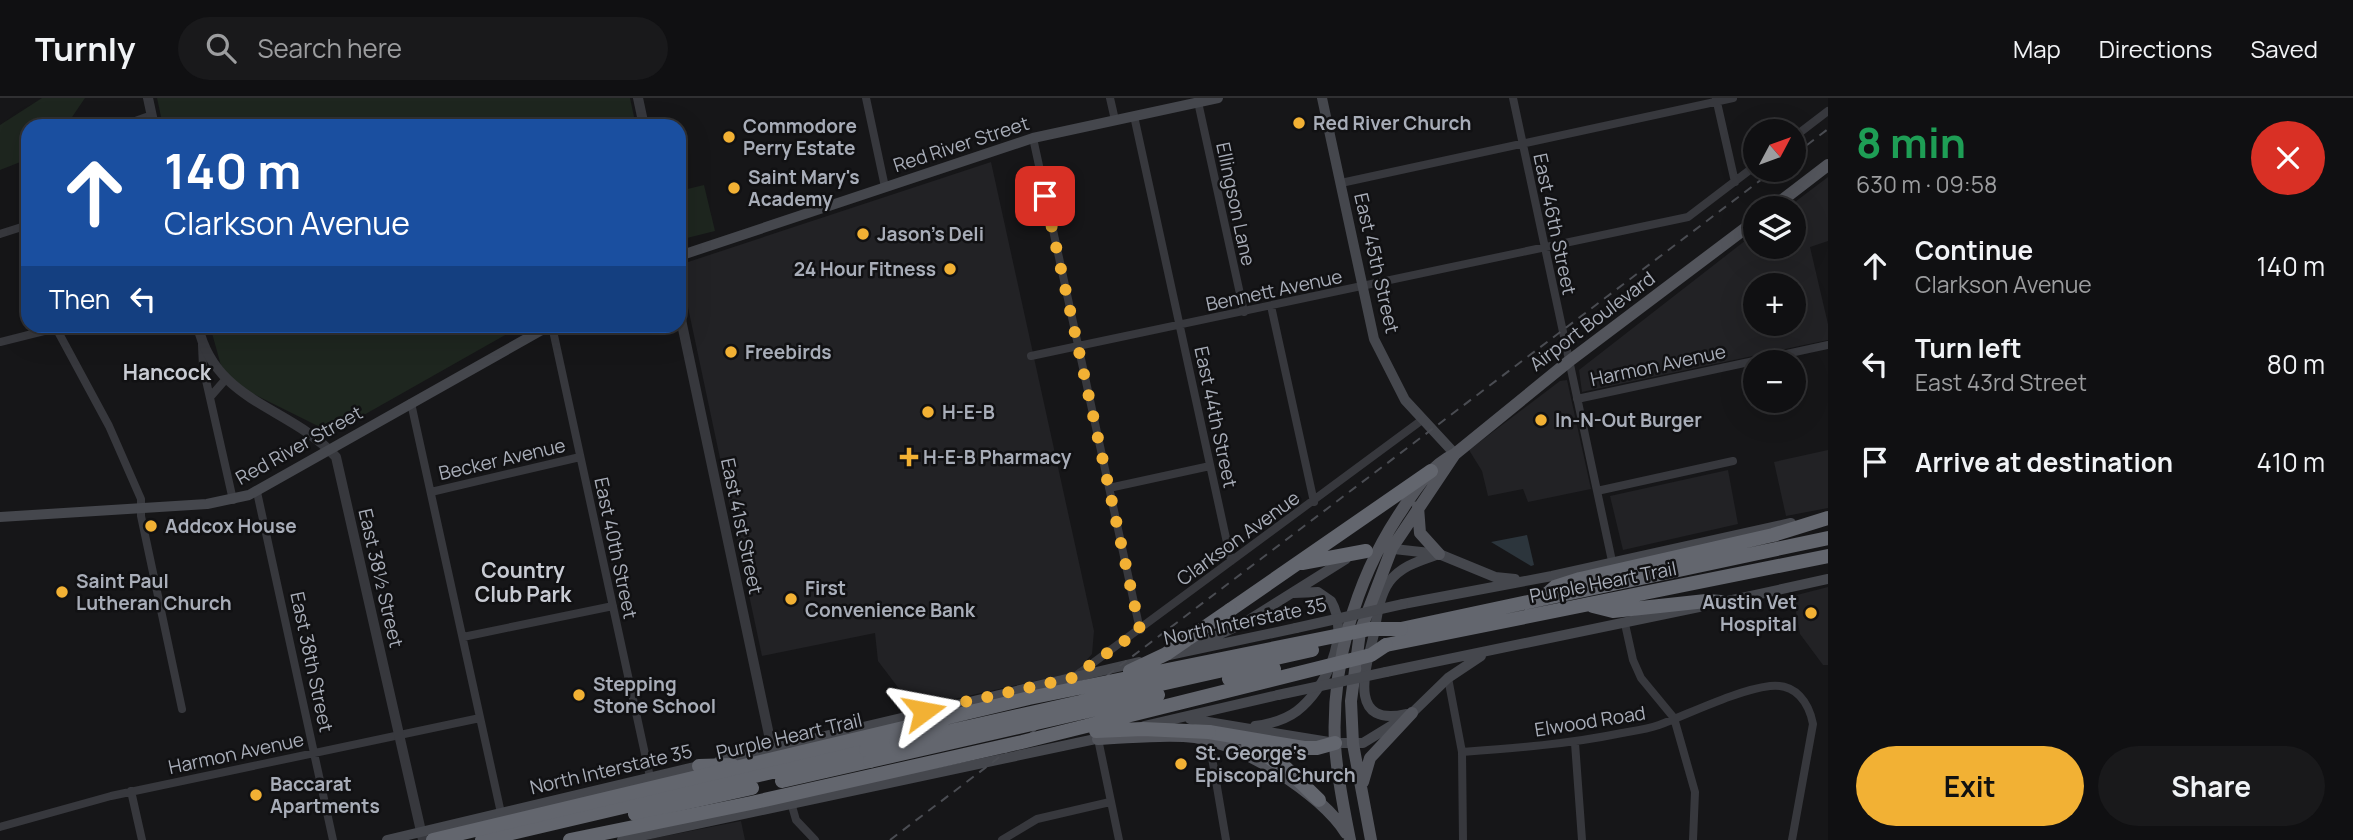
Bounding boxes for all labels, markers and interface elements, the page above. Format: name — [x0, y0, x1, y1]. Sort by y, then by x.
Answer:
search box — [178, 17, 668, 80]
text: Turnly — [35, 26, 136, 71]
icon: search — [202, 29, 240, 67]
text: Search here — [258, 30, 402, 66]
text: Map — [2013, 32, 2061, 65]
text: Directions — [2099, 32, 2212, 65]
text: Saved — [2250, 32, 2318, 65]
street label: Red River Street — [890, 110, 1032, 178]
place label: Red River Church — [1313, 110, 1471, 136]
place label: Commodore Perry Estate — [743, 113, 857, 161]
text: 8 min — [1856, 113, 1966, 171]
marker: Red River Church — [1291, 115, 1307, 131]
north arrow — [1743, 119, 1806, 182]
map controls — [1743, 119, 1806, 413]
button: close — [2251, 121, 2325, 195]
marker: Commodore Perry Estate — [721, 129, 737, 145]
text: 140 m — [164, 137, 301, 204]
street label: Ellingson Lane — [1210, 140, 1262, 268]
icon: ahead — [49, 147, 140, 238]
street label: East 46th Street — [1527, 151, 1583, 297]
place label: Saint Mary's Academy — [748, 164, 859, 212]
pin — [1015, 166, 1075, 226]
text: 630 m · 09:58 — [1856, 168, 1997, 200]
icon: arrive — [1026, 177, 1064, 215]
marker: Saint Mary's Academy — [726, 180, 742, 196]
street label: East 45th Street — [1348, 190, 1406, 336]
button: layers — [1743, 196, 1806, 259]
text: Clarkson Avenue — [164, 201, 410, 245]
place label: Jason's Deli — [877, 221, 984, 247]
marker: Jason's Deli — [855, 226, 871, 242]
text: Continue — [1915, 232, 2033, 268]
icon: ahead — [1856, 247, 1894, 285]
text: 140 m — [2256, 248, 2325, 284]
place label: 24 Hour Fitness — [794, 256, 936, 282]
marker: 24 Hour Fitness — [942, 261, 958, 277]
street label: Bennett Avenue — [1203, 263, 1345, 317]
street label: Airport Boulevard — [1524, 265, 1660, 377]
text: Clarkson Avenue — [1915, 268, 2092, 300]
button: + — [1743, 273, 1806, 336]
icon: left — [124, 280, 162, 318]
text: Then — [49, 281, 110, 317]
text: Turn left — [1915, 330, 2022, 366]
street label: Harmon Avenue — [1588, 338, 1728, 392]
place label: Freebirds — [745, 339, 832, 365]
marker: Freebirds — [723, 344, 739, 360]
street label: East 44th Street — [1188, 344, 1244, 490]
icon: left — [1856, 345, 1894, 383]
text: 80 m — [2267, 346, 2325, 382]
button: − — [1743, 350, 1806, 413]
district label: Hancock — [123, 358, 212, 386]
text: East 43rd Street — [1915, 366, 2087, 398]
street label: Red River Street — [231, 399, 367, 491]
place label: H-E-B — [942, 399, 995, 425]
marker: H-E-B — [920, 404, 936, 420]
place label: In-N-Out Burger — [1555, 407, 1702, 433]
marker: In-N-Out Burger — [1533, 412, 1549, 428]
street label: Becker Avenue — [436, 432, 568, 486]
icon: arrive — [1856, 443, 1894, 481]
place label: H-E-B Pharmacy — [923, 444, 1072, 470]
text: Arrive at destination — [1915, 444, 2173, 480]
text: 410 m — [2256, 444, 2325, 480]
marker: H-E-B Pharmacy — [901, 449, 917, 465]
street label: East 41st Street — [715, 456, 769, 596]
street label: East 40th Street — [588, 475, 644, 621]
street label: Clarkson Avenue — [1171, 485, 1305, 591]
street label: East 38½ Street — [352, 506, 410, 650]
place label: Addcox House — [165, 513, 297, 539]
marker: Addcox House — [143, 518, 159, 534]
street label: Purple Heart Trail — [1527, 555, 1679, 609]
district label: Country Club Park — [475, 556, 572, 608]
place label: Saint Paul Lutheran Church — [76, 568, 232, 616]
place label: First Convenience Bank — [805, 575, 976, 623]
marker: Saint Paul Lutheran Church — [54, 584, 70, 600]
street label: East 38th Street — [284, 589, 340, 735]
place label: Austin Vet Hospital — [1702, 589, 1797, 637]
marker: First Convenience Bank — [783, 591, 799, 607]
street label: North Interstate 35 — [1161, 591, 1329, 651]
marker: Austin Vet Hospital — [1803, 605, 1819, 621]
place label: Stepping Stone School — [593, 671, 716, 719]
position arrow — [887, 674, 961, 748]
marker: Stepping Stone School — [571, 687, 587, 703]
street label: Elwood Road — [1533, 699, 1647, 743]
street label: Purple Heart Trail — [713, 707, 865, 765]
street label: Harmon Avenue — [166, 726, 306, 780]
street label: North Interstate 35 — [527, 738, 695, 800]
place label: St. George's Episcopal Church — [1195, 740, 1356, 788]
button: Exit — [1856, 746, 2084, 826]
button: Share — [2098, 746, 2325, 826]
marker: St. George's Episcopal Church — [1173, 756, 1189, 772]
place label: Baccarat Apartments — [270, 771, 380, 819]
marker: Baccarat Apartments — [248, 787, 264, 803]

